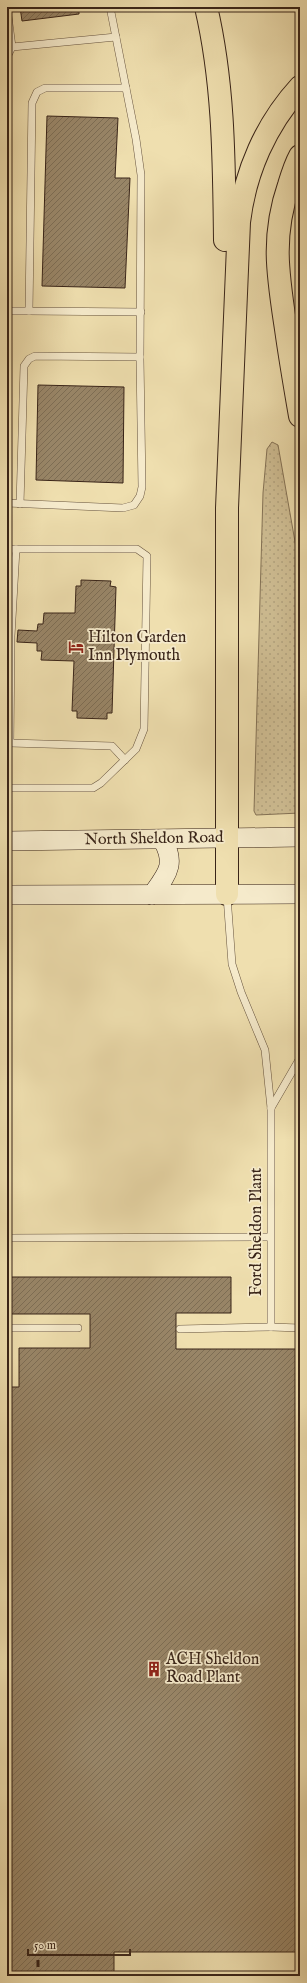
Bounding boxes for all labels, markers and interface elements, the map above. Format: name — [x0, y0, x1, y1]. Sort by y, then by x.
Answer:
place label: Hilton Garden Inn Plymouth — [88, 628, 187, 666]
hotel icon: Hilton Garden Inn Plymouth — [67, 638, 85, 656]
street label: North Sheldon Road — [84, 828, 224, 850]
street label: Ford Sheldon Plant — [247, 1167, 267, 1296]
place label: ACH Sheldon Road Plant — [165, 1650, 260, 1688]
building icon: ACH Sheldon Road Plant — [145, 1660, 163, 1678]
scale bar — [28, 1931, 130, 1957]
text: 50 m — [34, 1938, 56, 1953]

